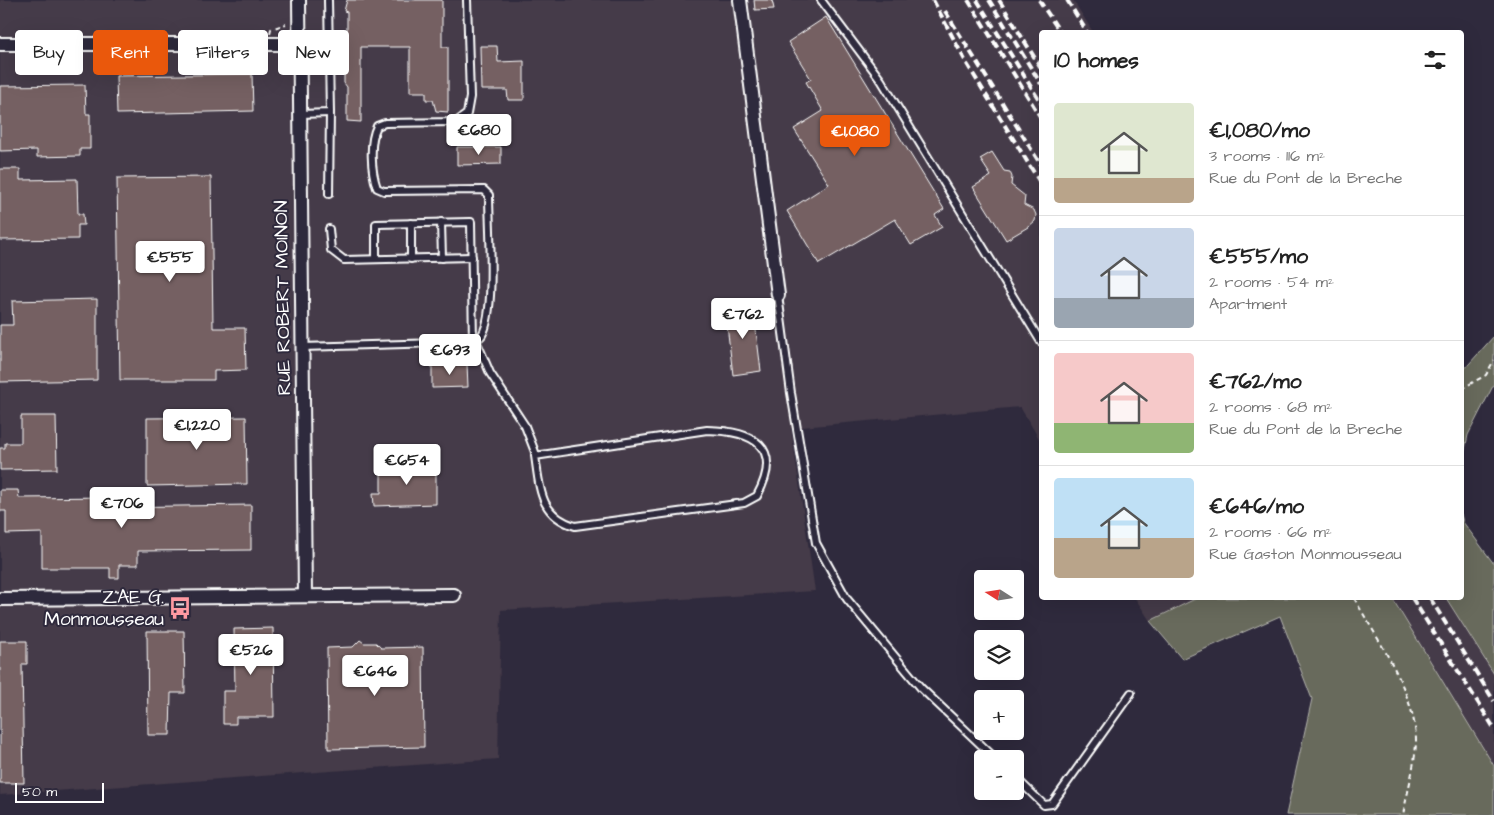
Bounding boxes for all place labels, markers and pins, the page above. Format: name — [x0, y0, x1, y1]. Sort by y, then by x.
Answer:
pin: €680 — [449, 114, 509, 156]
pin: €1,080 — [814, 114, 896, 157]
pin: €555 — [140, 240, 200, 283]
pin: €762 — [713, 298, 773, 340]
pin: €693 — [420, 334, 480, 376]
pin: €1,220 — [156, 408, 238, 451]
pin: €654 — [377, 444, 437, 486]
pin: €706 — [92, 486, 152, 529]
place label: ZAE G. Monmousseau — [44, 584, 164, 633]
bus stop icon: ZAE G. Monmousseau — [167, 595, 193, 621]
pin: €526 — [221, 634, 281, 676]
pin: €646 — [345, 654, 405, 697]

